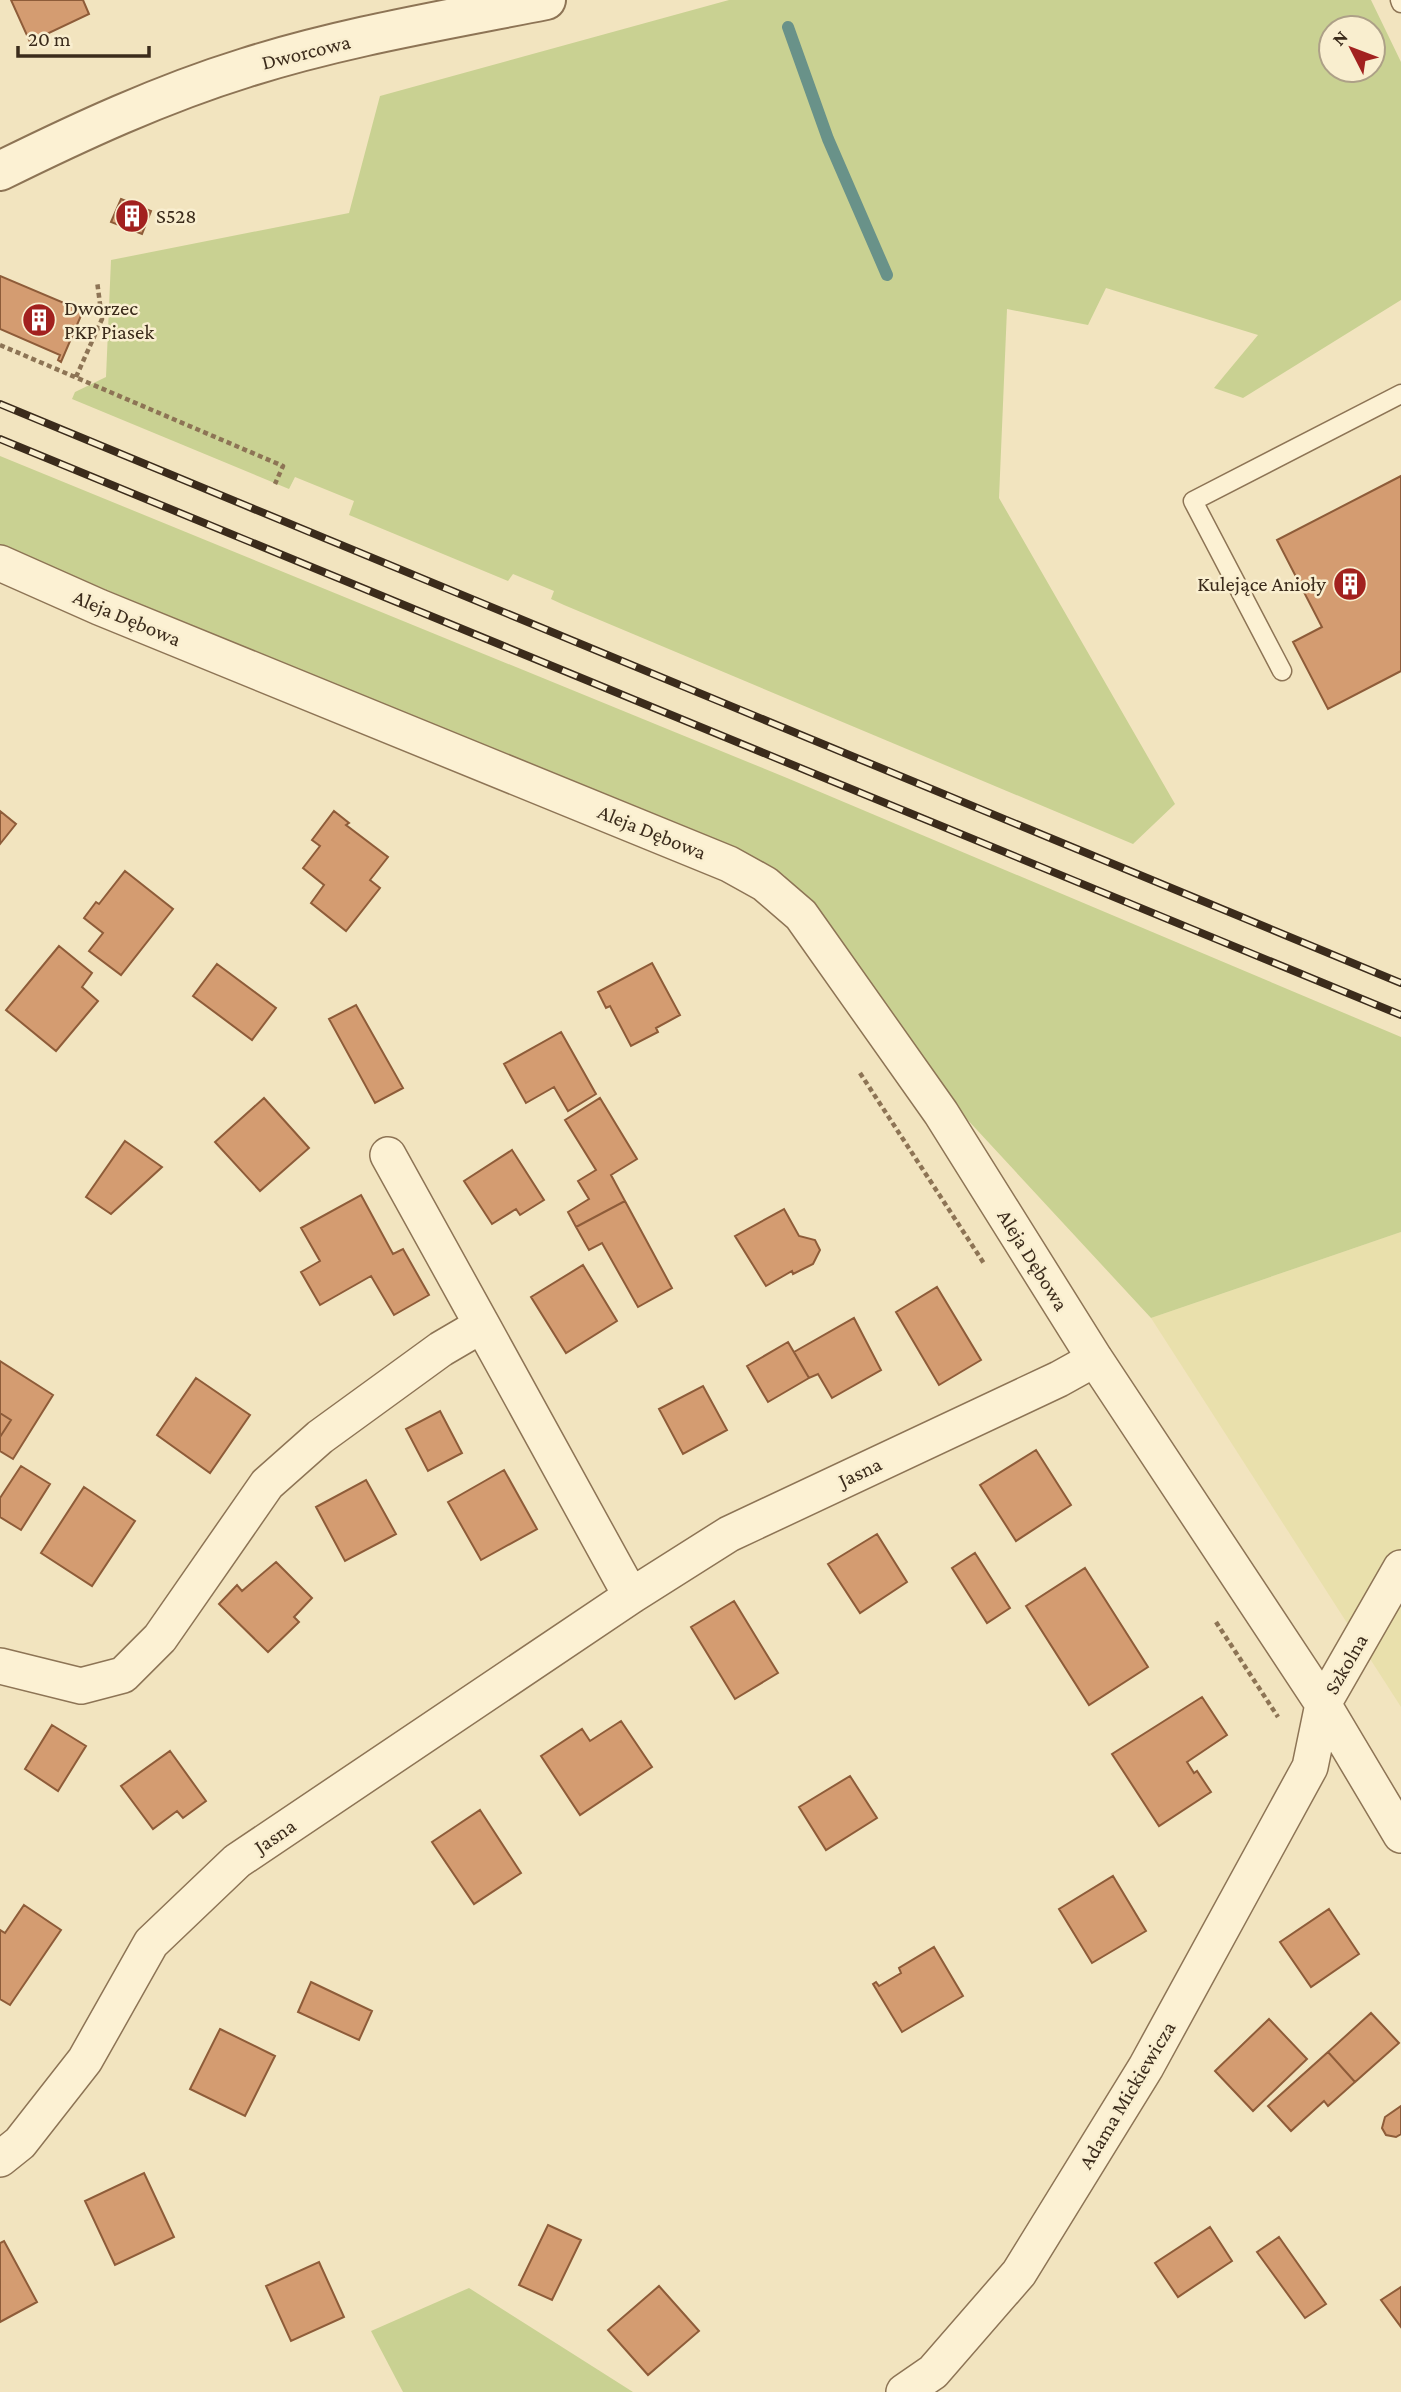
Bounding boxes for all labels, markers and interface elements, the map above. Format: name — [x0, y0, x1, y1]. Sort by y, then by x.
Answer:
scale bar — [18, 14, 149, 58]
north arrow — [1317, 14, 1387, 84]
text: N — [1328, 26, 1352, 50]
text: 20 m — [28, 27, 71, 51]
street label: Dworcowa — [259, 29, 353, 75]
building icon: S528 — [113, 197, 151, 235]
place label: S528 — [156, 204, 197, 228]
place label: Dworzec PKP Piasek — [64, 296, 154, 344]
building icon: Dworzec PKP Piasek — [20, 301, 58, 339]
building icon: Kulejące Anioły — [1331, 565, 1369, 603]
place label: Kulejące Anioły — [1197, 572, 1326, 596]
street label: Aleja Dębowa — [69, 585, 185, 652]
street label: Aleja Dębowa — [594, 799, 710, 865]
street label: Aleja Dębowa — [992, 1205, 1074, 1315]
street label: Jasna — [833, 1451, 886, 1493]
street label: Szkolna — [1319, 1629, 1373, 1698]
street label: Jasna — [248, 1813, 301, 1860]
street label: Adama Mickiewicza — [1073, 2017, 1181, 2173]

